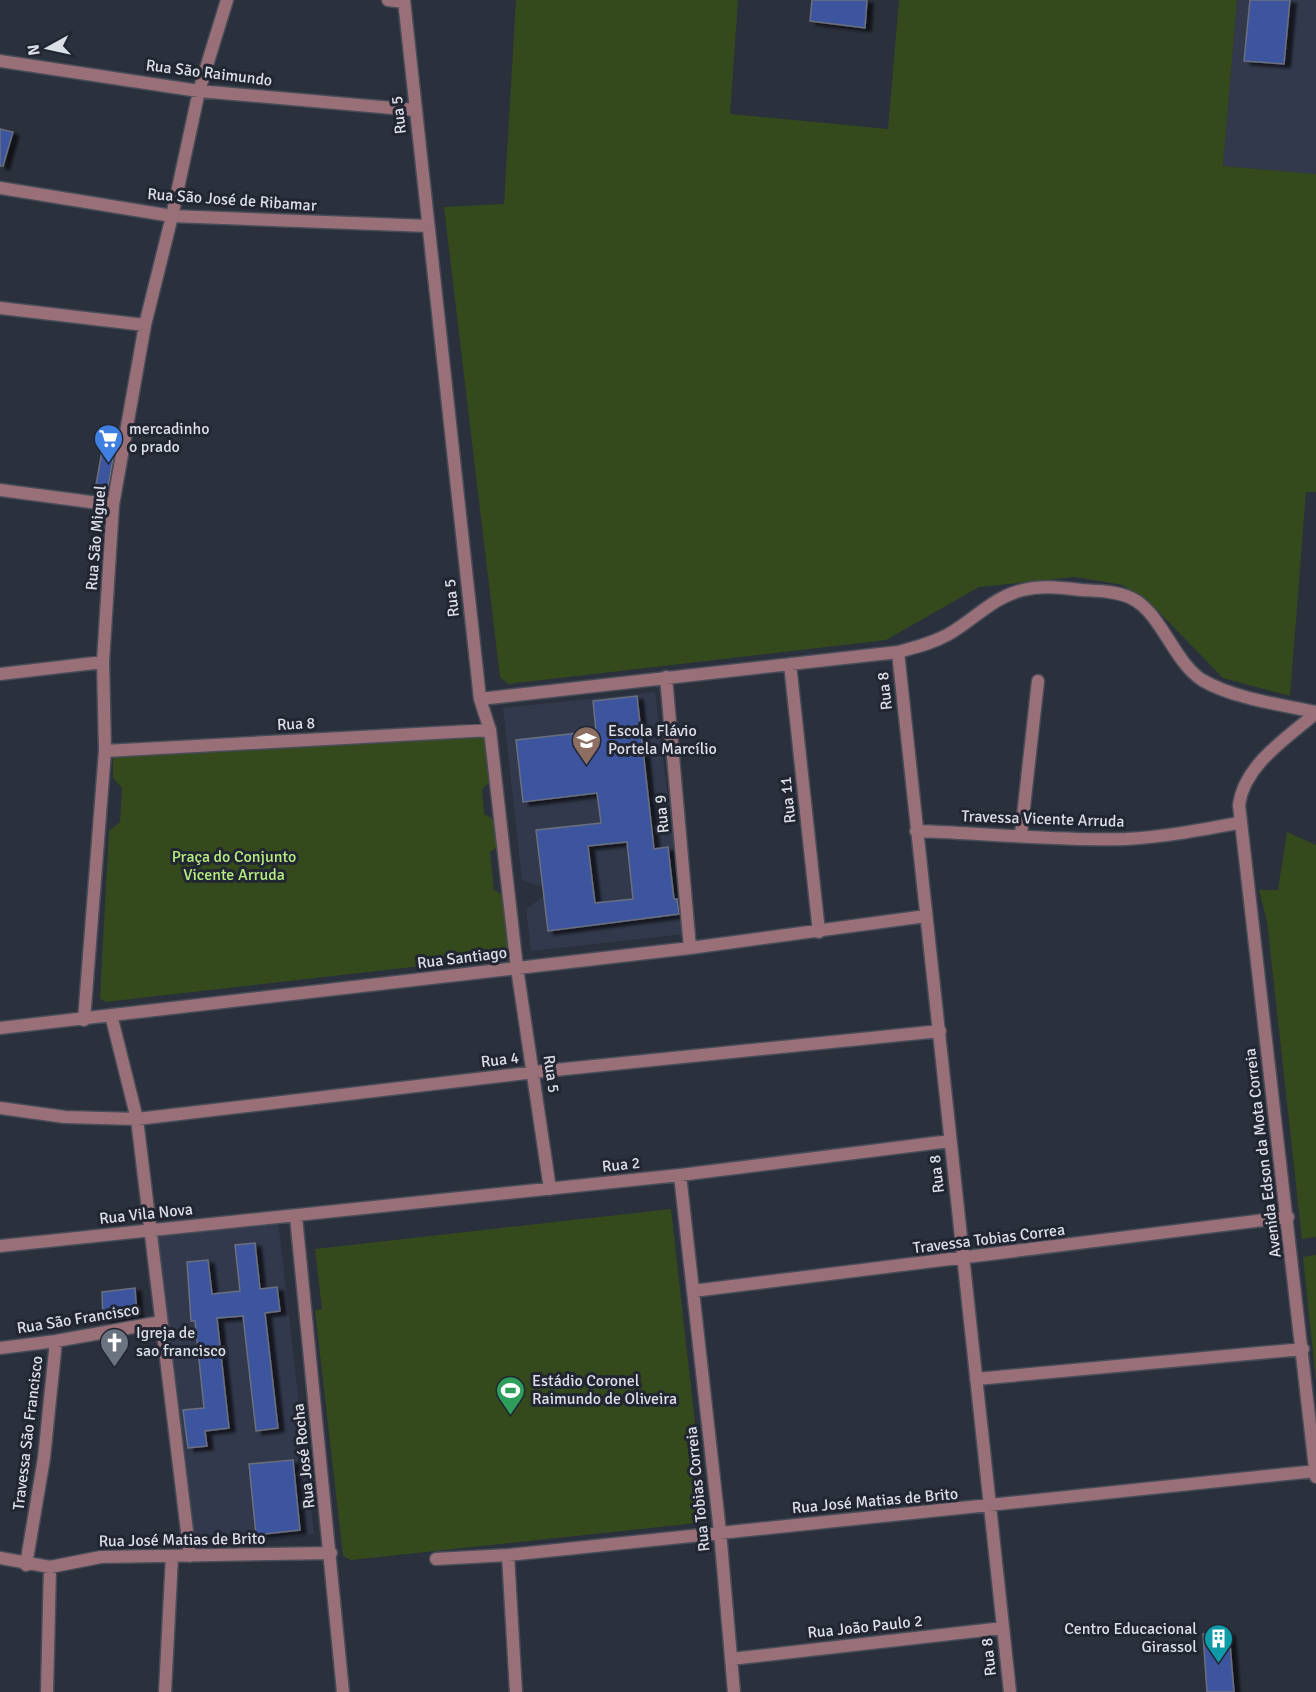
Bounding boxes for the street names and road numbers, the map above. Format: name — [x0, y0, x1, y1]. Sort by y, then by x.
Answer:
street label: Rua São Raimundo — [145, 55, 273, 91]
street label: Rua 5 — [387, 95, 411, 135]
street label: Rua São José de Ribamar — [147, 184, 317, 216]
street label: Rua São Miguel — [81, 484, 111, 591]
street label: Rua 5 — [440, 578, 464, 618]
street label: Rua 8 — [873, 671, 897, 711]
street label: Rua 8 — [276, 713, 316, 735]
street label: Rua 11 — [776, 776, 800, 824]
street label: Rua 9 — [650, 794, 674, 834]
street label: Travessa Vicente Arruda — [961, 806, 1125, 832]
street label: Rua Santiago — [416, 943, 508, 973]
street label: Avenida Edson da Mota Correia — [1240, 1047, 1286, 1259]
street label: Rua 4 — [480, 1048, 521, 1072]
street label: Rua 5 — [538, 1054, 564, 1094]
street label: Rua 2 — [601, 1153, 641, 1177]
street label: Rua 8 — [925, 1154, 949, 1194]
street label: Rua Vila Nova — [98, 1199, 194, 1229]
street label: Travessa Tobias Correa — [912, 1220, 1066, 1258]
street label: Rua São Francisco — [15, 1299, 141, 1339]
street label: Travessa São Francisco — [9, 1355, 47, 1511]
street label: Rua José Rocha — [289, 1402, 319, 1510]
street label: Rua Tobias Correia — [681, 1425, 715, 1553]
street label: Rua José Matias de Brito — [791, 1484, 959, 1518]
street label: Rua José Matias de Brito — [98, 1529, 266, 1551]
street label: Rua João Paulo 2 — [806, 1611, 924, 1643]
street label: Rua 8 — [977, 1637, 1001, 1677]

